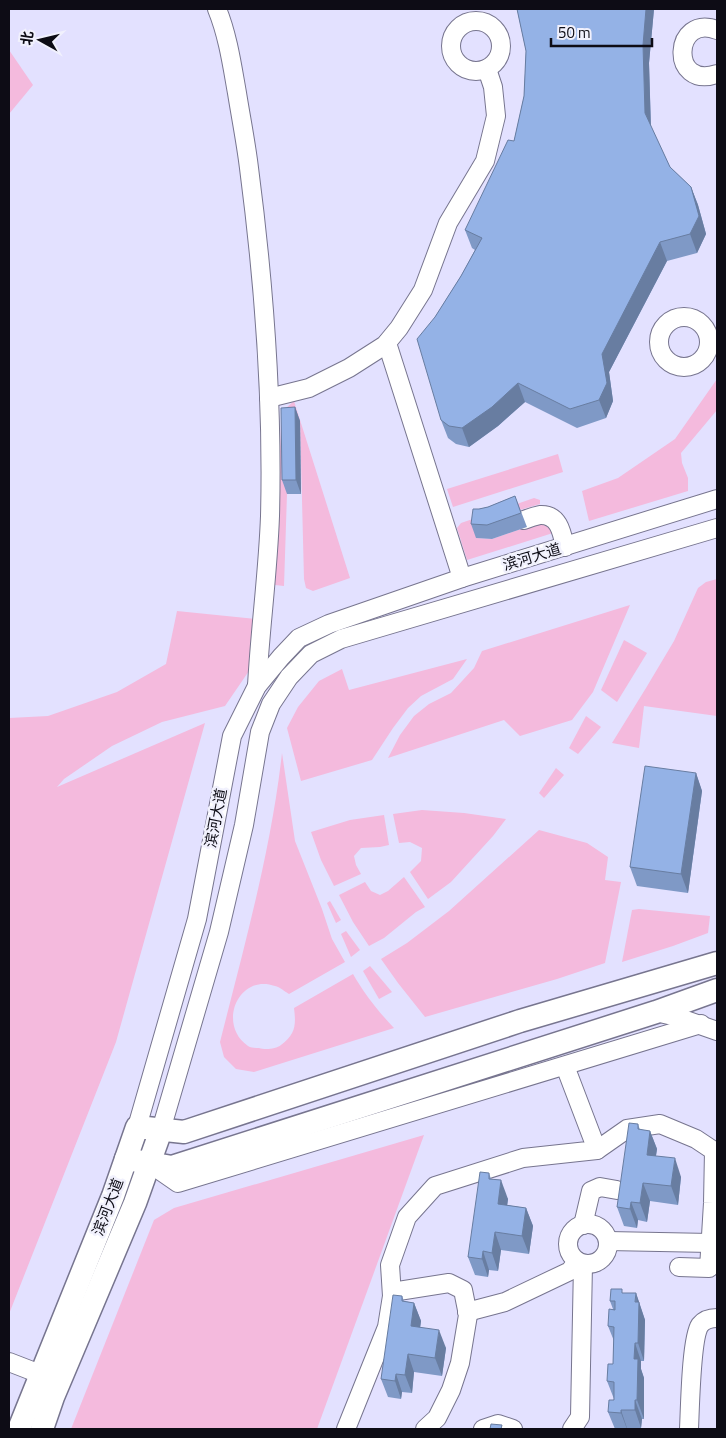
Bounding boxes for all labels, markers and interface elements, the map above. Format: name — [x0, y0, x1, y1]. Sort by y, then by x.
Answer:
north arrow — [15, 15, 65, 65]
scale bar — [551, 15, 652, 47]
text: 50 m — [558, 21, 591, 44]
text: 北 — [15, 30, 38, 47]
street label: 滨河大道 — [500, 537, 564, 576]
street label: 滨河大道 — [198, 786, 233, 850]
street label: 滨河大道 — [86, 1175, 129, 1239]

